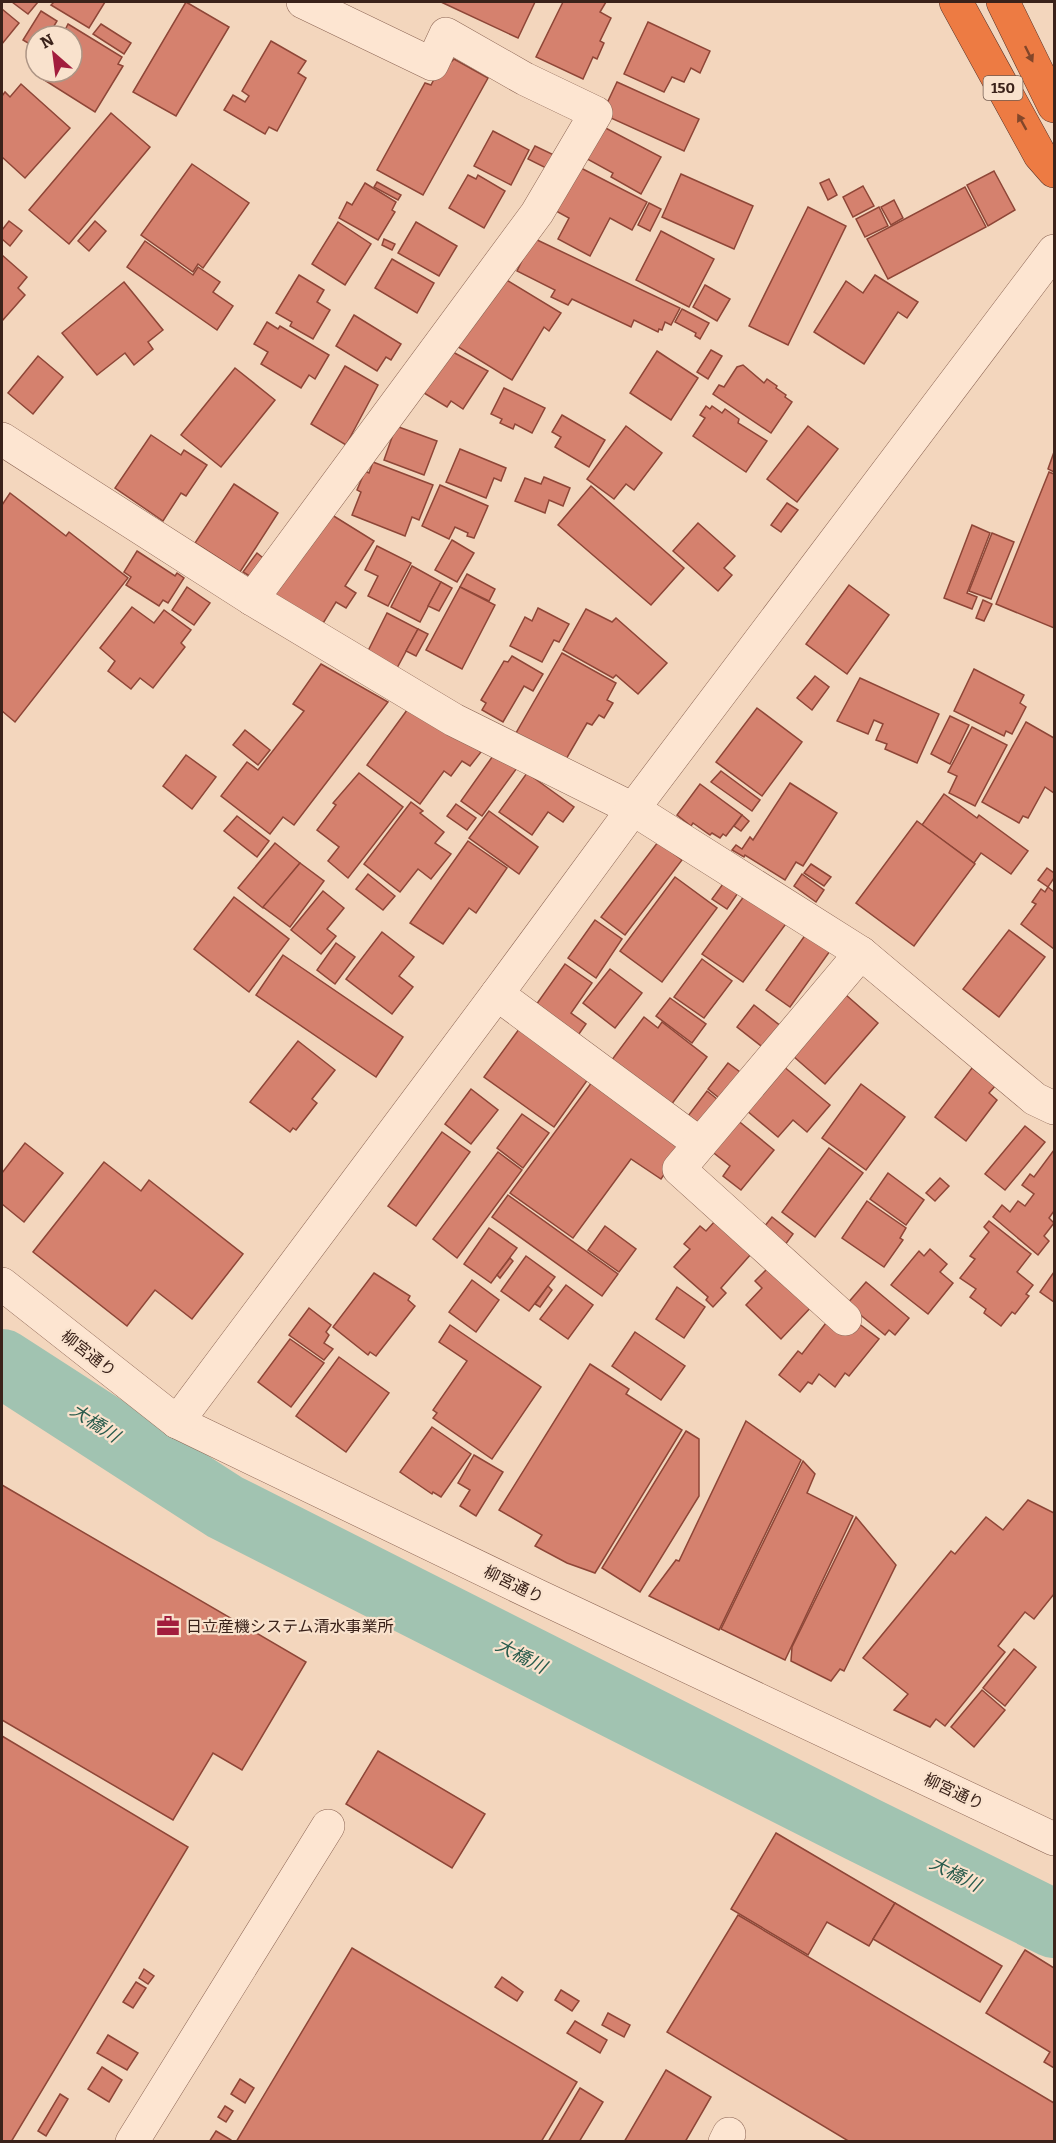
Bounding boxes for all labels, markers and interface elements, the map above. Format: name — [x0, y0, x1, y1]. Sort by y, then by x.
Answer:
north arrow — [24, 24, 84, 84]
text: N — [37, 30, 57, 52]
one-way arrow — [1024, 45, 1034, 62]
road number: 150 — [984, 76, 1022, 100]
one-way arrow — [1017, 114, 1027, 131]
street label: 柳宮通り — [58, 1326, 120, 1381]
water label: 大橋川 — [66, 1399, 125, 1448]
street label: 柳宮通り — [481, 1562, 547, 1607]
office icon: 日立産機システム清水事業所 — [155, 1613, 181, 1639]
place label: 日立産機システム清水事業所 — [186, 1617, 394, 1636]
water label: 大橋川 — [492, 1634, 552, 1679]
street label: 柳宮通り — [921, 1769, 987, 1814]
water label: 大橋川 — [926, 1852, 986, 1897]

